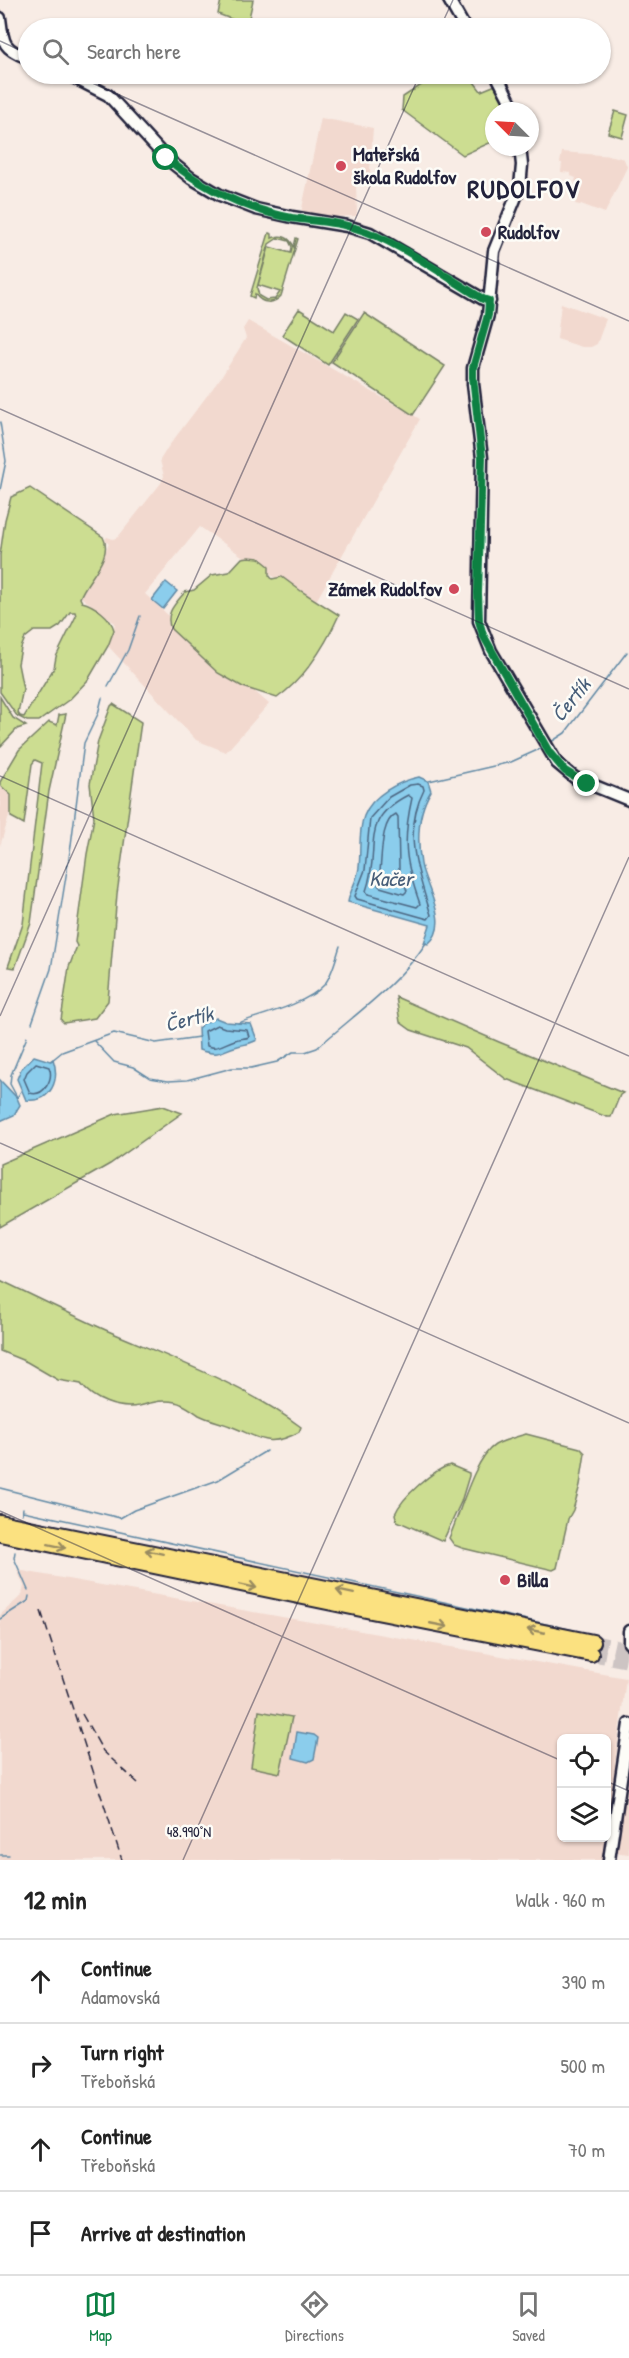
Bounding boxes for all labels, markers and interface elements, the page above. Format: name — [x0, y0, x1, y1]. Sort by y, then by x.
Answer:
search box — [18, 18, 611, 84]
icon: search — [39, 35, 72, 68]
text: Search here — [87, 36, 181, 66]
north arrow — [485, 102, 539, 156]
place label: Mateřská škola Rudolfov — [353, 140, 457, 190]
route start — [152, 144, 178, 170]
marker: Mateřská škola Rudolfov — [334, 159, 348, 173]
district label: RUDOLFOV — [467, 171, 581, 206]
place label: Rudolfov — [498, 218, 560, 245]
marker: Rudolfov — [479, 225, 493, 239]
place label: Zámek Rudolfov — [328, 575, 443, 602]
marker: Zámek Rudolfov — [447, 582, 461, 596]
water label: Čertík — [544, 670, 599, 728]
route end — [573, 770, 599, 796]
water label: Kačer — [369, 864, 416, 893]
water label: Čertík — [162, 998, 218, 1038]
one-way arrow — [47, 1541, 67, 1552]
one-way arrow — [144, 1546, 163, 1558]
place label: Billa — [517, 1566, 548, 1593]
marker: Billa — [498, 1573, 512, 1587]
one-way arrow — [238, 1580, 257, 1592]
one-way arrow — [335, 1586, 355, 1597]
one-way arrow — [429, 1620, 449, 1631]
one-way arrow — [526, 1625, 546, 1636]
map controls — [557, 1734, 611, 1842]
button: locate — [557, 1734, 611, 1788]
button: layers — [557, 1788, 611, 1842]
text: 48.990°N — [167, 1821, 211, 1842]
text: 12 min — [24, 1882, 87, 1917]
text: Walk · 960 m — [516, 1886, 605, 1913]
text: Continue — [81, 1953, 152, 1983]
icon: ahead — [24, 1965, 57, 1998]
text: 390 m — [562, 1968, 605, 1995]
text: Adamovská — [81, 1983, 160, 2010]
text: Turn right — [81, 2037, 164, 2067]
icon: right — [24, 2049, 57, 2082]
text: 500 m — [560, 2052, 605, 2079]
text: Třeboňská — [81, 2067, 155, 2094]
text: Continue — [81, 2121, 152, 2151]
icon: ahead — [24, 2133, 57, 2166]
text: 70 m — [568, 2136, 605, 2163]
text: Třeboňská — [81, 2151, 155, 2178]
icon: arrive — [24, 2217, 57, 2250]
text: Arrive at destination — [81, 2218, 246, 2248]
tab: Map — [84, 2288, 117, 2346]
tab: Directions — [285, 2288, 344, 2346]
tab: Saved — [512, 2288, 545, 2346]

